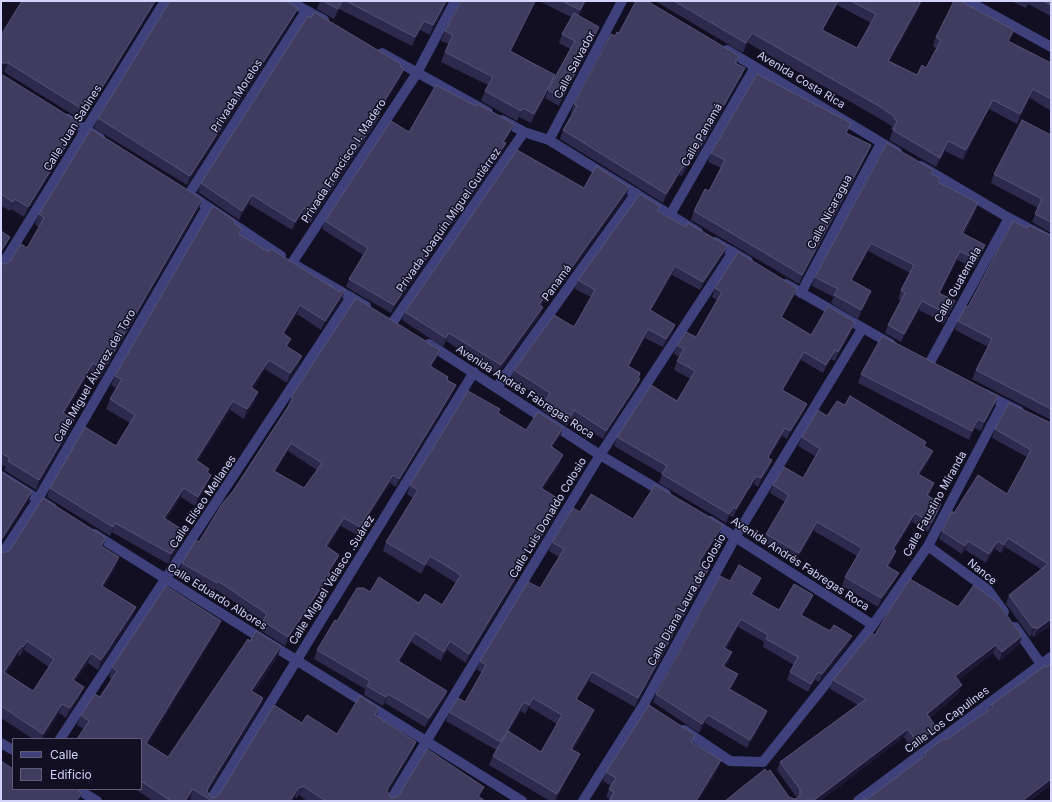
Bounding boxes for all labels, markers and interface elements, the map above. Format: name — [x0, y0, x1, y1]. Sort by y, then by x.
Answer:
street label: Calle Salvador — [552, 29, 598, 101]
street label: Avenida Costa Rica — [755, 49, 847, 111]
street label: Privada Morelos — [209, 57, 265, 135]
street label: Calle Juan Sabines — [41, 83, 105, 173]
street label: Privada Francisco I. Madero — [299, 97, 389, 225]
street label: Calle Panamá — [679, 101, 725, 169]
street label: Privada Joaquín Miguel Gutiérrez — [394, 145, 504, 295]
street label: Calle Nicaragua — [805, 173, 855, 251]
street label: Calle Guatemala — [932, 245, 984, 325]
street label: Panamá — [539, 262, 575, 304]
street label: Calle Miguel Álvarez del Toro — [51, 307, 139, 445]
street label: Avenida Andrés Fabregas Roca — [454, 342, 596, 442]
street label: Calle Faustino Miranda — [900, 449, 970, 559]
street label: Calle Elíseo Mellanes — [167, 453, 239, 551]
street label: Calle Luis Donaldo Colosio — [507, 455, 589, 581]
street label: Calle Miguel Velasco .Suárez — [287, 513, 377, 647]
street label: Avenida Andrés Fabregas Roca — [729, 514, 871, 614]
street label: Calle Diana Laura de Colosio — [645, 532, 729, 668]
street label: Nance — [965, 556, 999, 588]
street label: Calle Eduardo Albores — [165, 561, 269, 633]
street label: Calle Los Capulines — [902, 684, 992, 756]
legend — [12, 738, 142, 790]
text: Calle — [50, 747, 78, 762]
text: Edificio — [50, 767, 92, 782]

